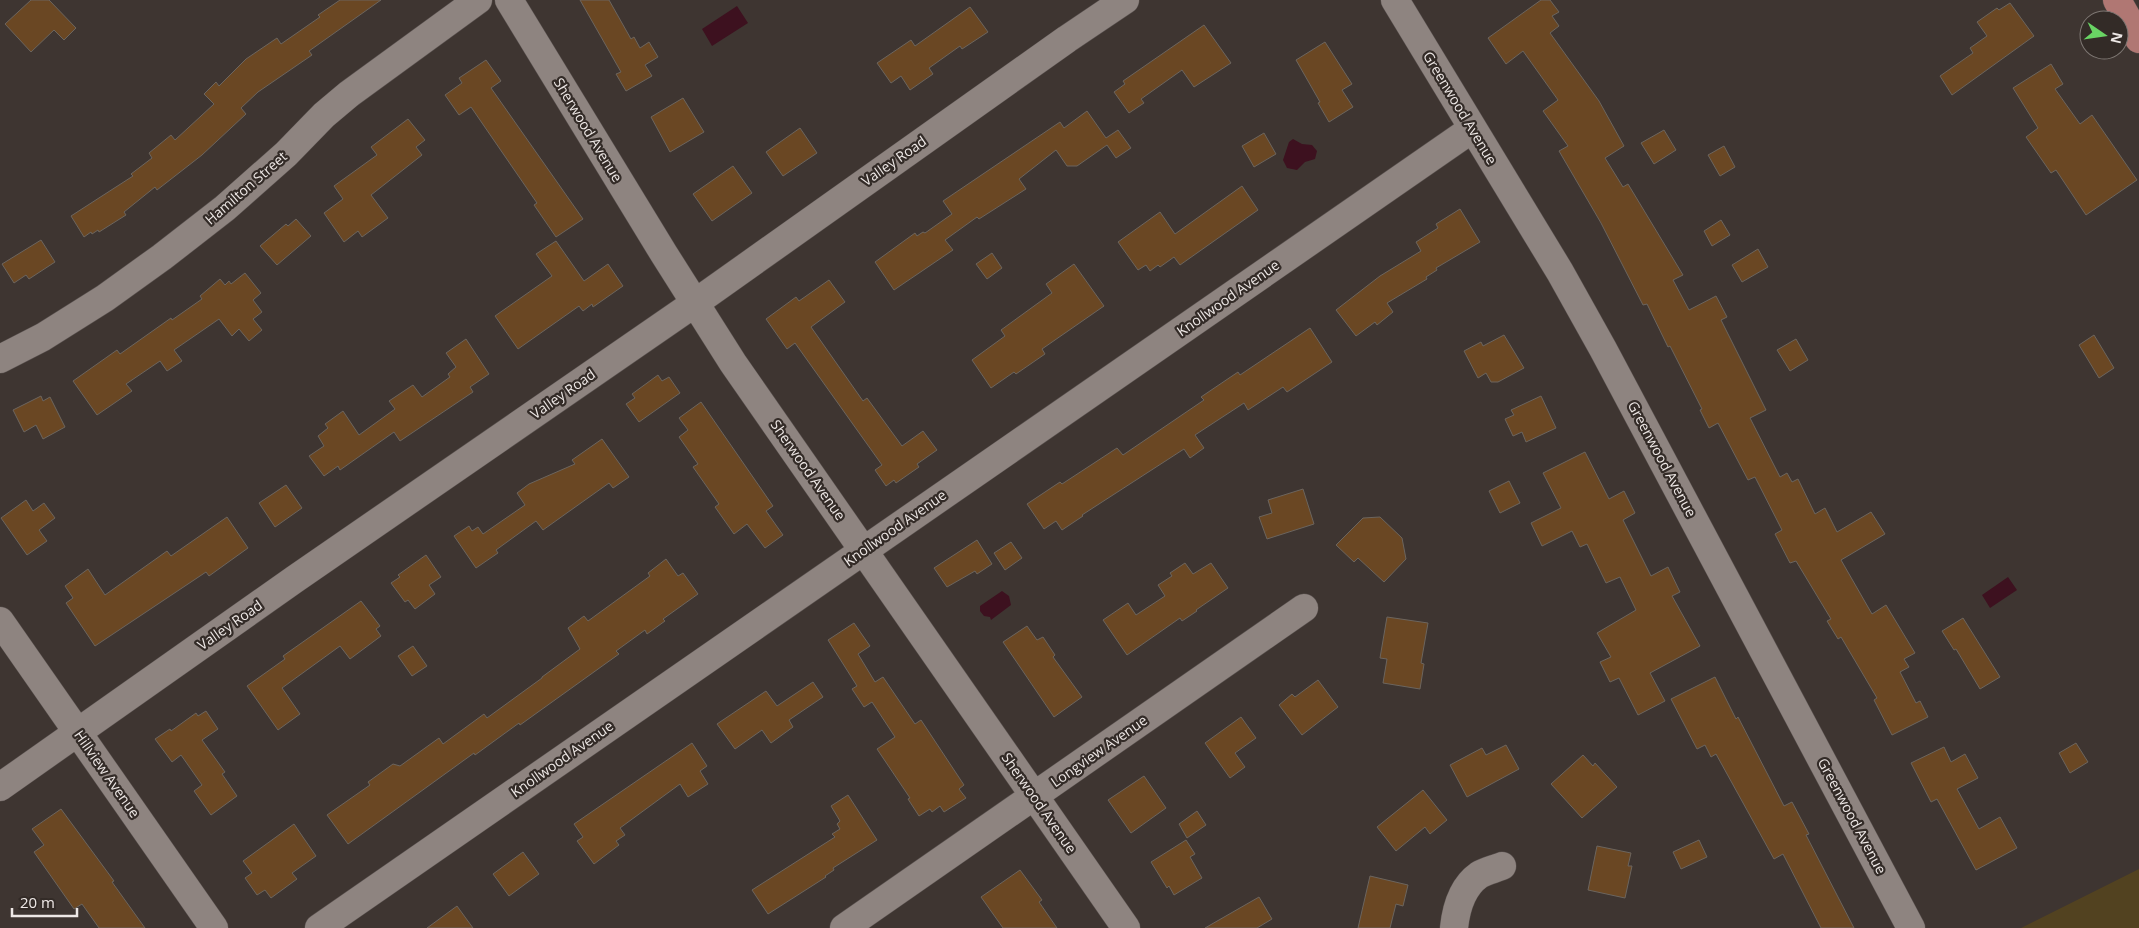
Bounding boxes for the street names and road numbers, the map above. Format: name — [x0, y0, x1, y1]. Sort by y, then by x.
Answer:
street label: Greenwood Avenue — [1419, 48, 1502, 168]
street label: Sherwood Avenue — [550, 74, 627, 186]
street label: Valley Road — [857, 131, 930, 190]
street label: Hamilton Street — [201, 147, 291, 229]
street label: Knollwood Avenue — [1173, 255, 1283, 340]
street label: Valley Road — [526, 364, 599, 423]
street label: Greenwood Avenue — [1624, 397, 1701, 520]
street label: Sherwood Avenue — [767, 416, 850, 524]
street label: Knollwood Avenue — [840, 485, 950, 570]
street label: Valley Road — [193, 595, 266, 654]
street label: Longview Avenue — [1047, 710, 1151, 791]
street label: Knollwood Avenue — [507, 716, 617, 801]
street label: Hillview Avenue — [70, 726, 145, 821]
street label: Sherwood Avenue — [998, 749, 1081, 857]
street label: Greenwood Avenue — [1814, 754, 1891, 877]

